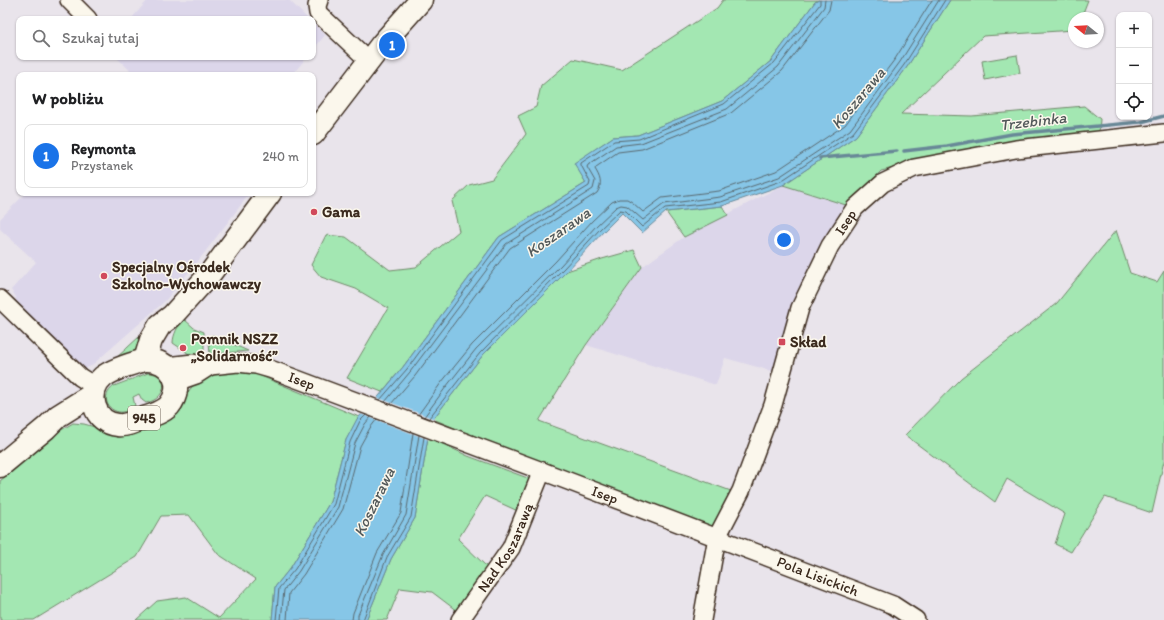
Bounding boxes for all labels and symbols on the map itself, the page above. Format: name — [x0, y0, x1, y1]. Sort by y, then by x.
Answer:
north arrow — [1068, 12, 1104, 48]
pin: 1 — [379, 30, 405, 60]
water label: Koszarawa — [827, 63, 890, 133]
water label: Trzebinka — [999, 107, 1068, 135]
place label: Gama — [322, 203, 361, 221]
water label: Koszarawa — [522, 203, 594, 261]
street label: Isep — [831, 206, 861, 238]
marker: Gama — [309, 207, 319, 217]
your location — [774, 230, 794, 250]
place label: Specjalny Ośrodek Szkolno-Wychowawczy — [112, 258, 262, 294]
marker: Specjalny Ośrodek Szkolno-Wychowawczy — [99, 271, 109, 281]
place label: Pomnik NSZZ „Solidarność” — [191, 330, 278, 365]
place label: Skład — [790, 333, 827, 351]
marker: Skład — [777, 337, 787, 347]
marker: Pomnik NSZZ „Solidarność” — [178, 343, 188, 353]
street label: Isep — [286, 368, 317, 394]
road number: 945 — [128, 406, 160, 430]
water label: Koszarawa — [349, 464, 399, 540]
street label: Isep — [589, 482, 621, 508]
street label: Nad Koszarawą — [473, 500, 537, 596]
street label: Pola Lisickich — [774, 553, 861, 600]

